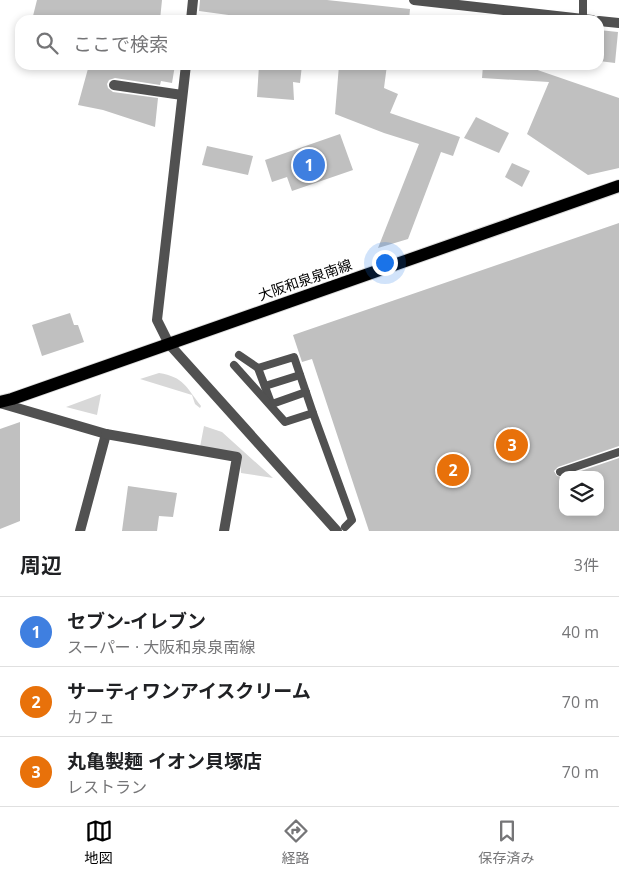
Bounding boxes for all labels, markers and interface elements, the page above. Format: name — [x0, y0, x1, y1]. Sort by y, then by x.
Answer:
search box — [15, 15, 604, 70]
icon: search — [33, 29, 61, 57]
text: ここで検索 — [73, 31, 168, 57]
pin: 1 — [293, 146, 325, 184]
your location — [372, 250, 398, 276]
street label: 大阪和泉泉南線 — [255, 255, 354, 304]
pin: 3 — [496, 426, 528, 464]
pin: 2 — [437, 451, 469, 489]
map controls — [559, 471, 604, 516]
button: layers — [559, 471, 604, 516]
text: 周辺 — [20, 551, 62, 579]
text: 3件 — [574, 554, 599, 576]
text: セブン-イレブン — [67, 608, 206, 634]
text: 1 — [31, 621, 41, 643]
text: 40 m — [562, 621, 599, 643]
text: スーパー · 大阪和泉泉南線 — [67, 636, 255, 658]
text: サーティワンアイスクリーム — [67, 678, 311, 704]
text: 2 — [31, 691, 41, 713]
text: 70 m — [562, 691, 599, 713]
text: カフェ — [67, 706, 115, 728]
text: 丸亀製麺 イオン貝塚店 — [67, 748, 262, 774]
text: 3 — [31, 761, 41, 783]
text: 70 m — [562, 761, 599, 783]
text: レストラン — [67, 776, 147, 798]
tab: 地図 — [85, 817, 113, 867]
tab: 経路 — [282, 817, 310, 867]
tab: 保存済み — [479, 817, 535, 867]

